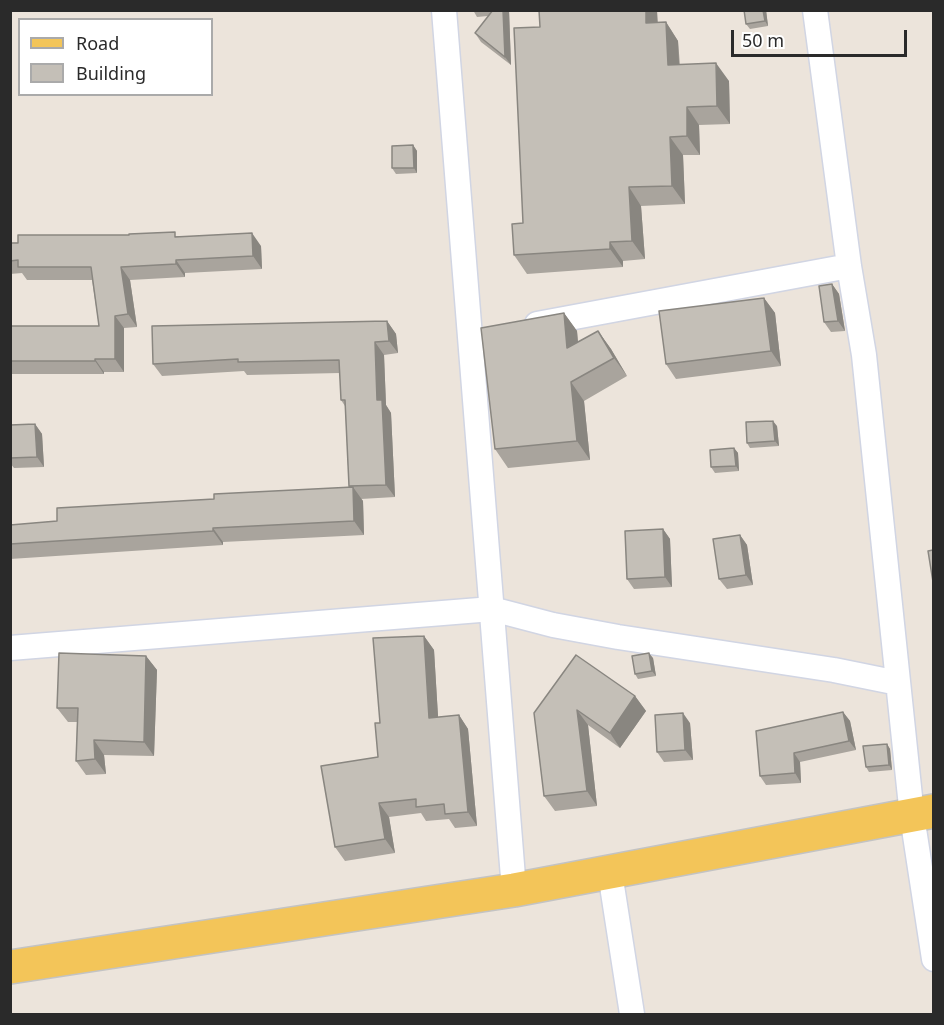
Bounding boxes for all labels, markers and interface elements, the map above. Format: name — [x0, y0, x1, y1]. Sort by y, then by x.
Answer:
legend — [18, 18, 213, 96]
scale bar — [734, 18, 910, 56]
text: 50 m — [742, 28, 784, 52]
text: Road — [76, 31, 119, 55]
text: Building — [76, 61, 146, 85]

